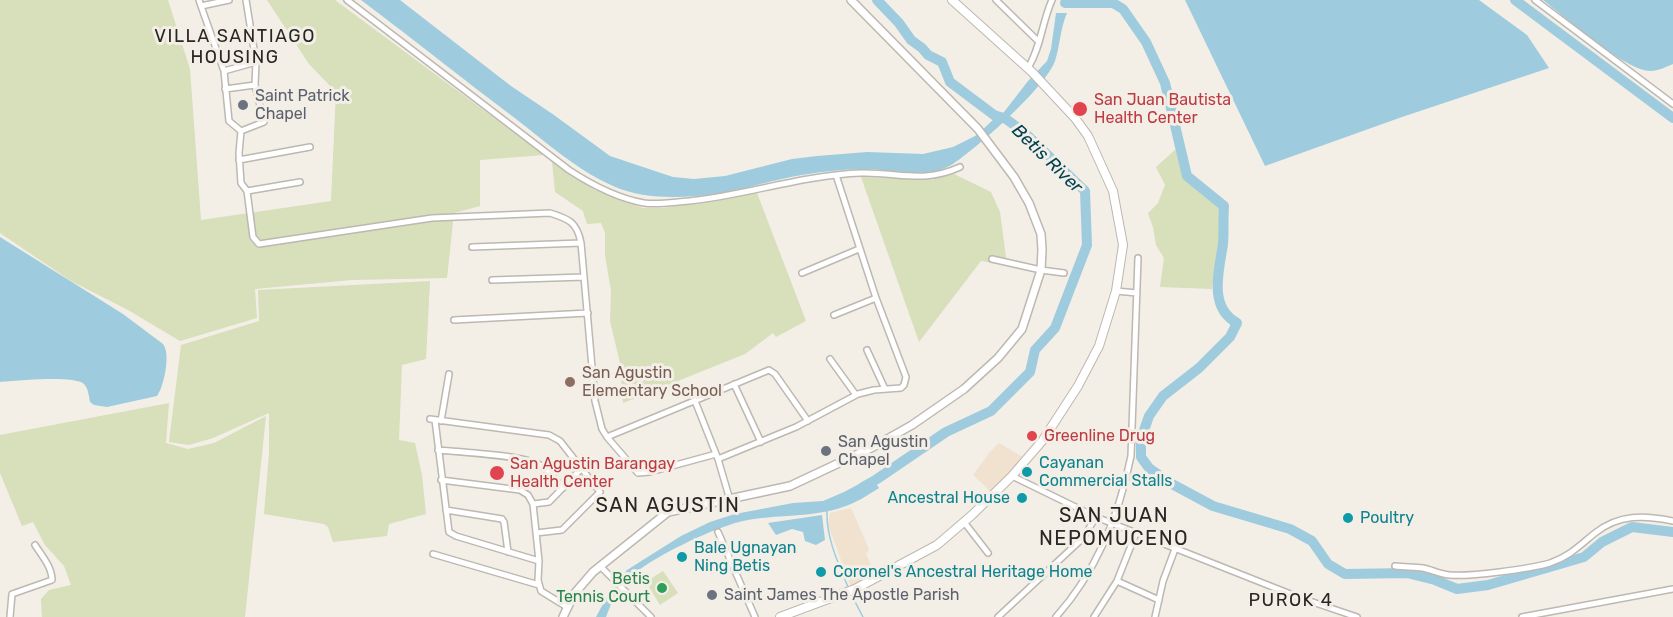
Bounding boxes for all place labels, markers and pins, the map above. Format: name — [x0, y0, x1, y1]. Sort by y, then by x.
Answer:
place label: Saint Patrick Chapel — [255, 86, 350, 124]
place label: San Juan Bautista Health Center — [1094, 90, 1231, 128]
marker: Saint Patrick Chapel — [236, 98, 250, 112]
marker: San Juan Bautista Health Center — [1071, 100, 1089, 118]
place label: San Agustin Elementary School — [582, 363, 722, 401]
marker: San Agustin Elementary School — [563, 375, 577, 389]
place label: Greenline Drug — [1044, 426, 1155, 446]
marker: Greenline Drug — [1025, 429, 1039, 443]
place label: San Agustin Chapel — [838, 432, 928, 470]
marker: San Agustin Chapel — [819, 444, 833, 458]
place label: Cayanan Commercial Stalls — [1039, 453, 1172, 491]
place label: San Agustin Barangay Health Center — [510, 454, 675, 492]
marker: San Agustin Barangay Health Center — [488, 464, 506, 482]
marker: Cayanan Commercial Stalls — [1020, 465, 1034, 479]
place label: Ancestral House — [887, 488, 1010, 508]
marker: Ancestral House — [1015, 491, 1029, 505]
place label: Poultry — [1360, 508, 1414, 528]
marker: Poultry — [1341, 511, 1355, 525]
place label: Bale Ugnayan Ning Betis — [694, 538, 796, 576]
marker: Bale Ugnayan Ning Betis — [675, 550, 689, 564]
place label: Coronel's Ancestral Heritage Home — [833, 562, 1093, 582]
marker: Coronel's Ancestral Heritage Home — [814, 565, 828, 579]
place label: Betis Tennis Court — [556, 569, 650, 607]
marker: Betis Tennis Court — [655, 581, 669, 595]
place label: Saint James The Apostle Parish — [724, 585, 960, 605]
marker: Saint James The Apostle Parish — [705, 588, 719, 602]

